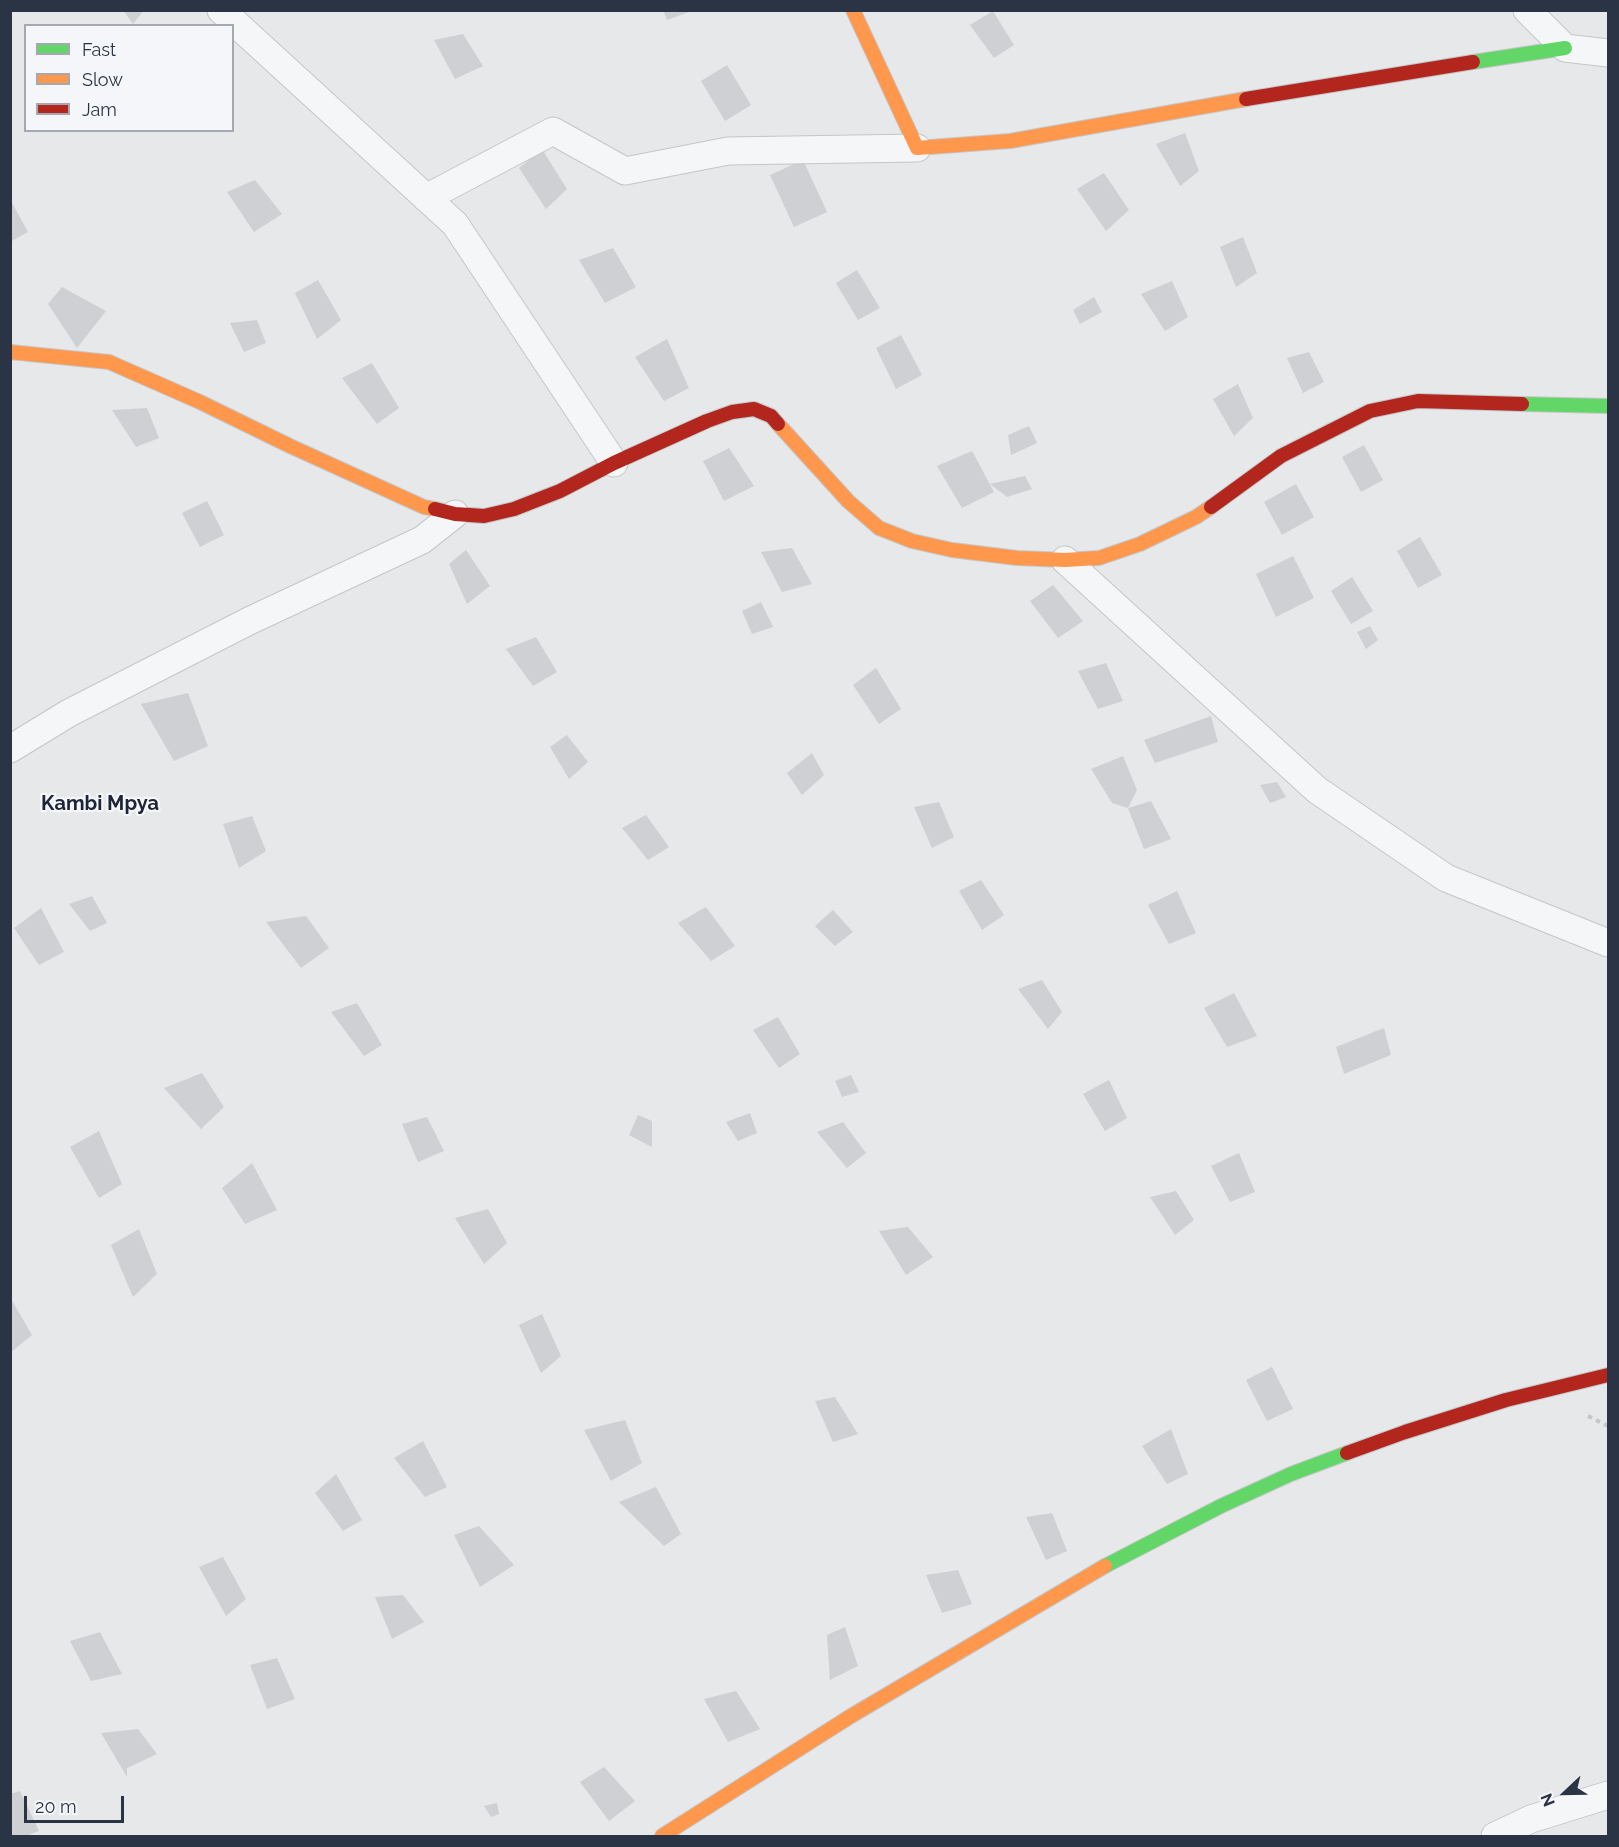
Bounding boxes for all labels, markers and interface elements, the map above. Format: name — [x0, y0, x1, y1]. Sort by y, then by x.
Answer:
legend — [24, 24, 234, 132]
text: Fast — [82, 39, 116, 60]
text: Slow — [82, 69, 123, 90]
text: Jam — [82, 99, 117, 120]
district label: Kambi Mpya — [41, 792, 159, 816]
north arrow — [1535, 1763, 1595, 1823]
scale bar — [27, 1784, 128, 1822]
text: N — [1537, 1791, 1559, 1809]
text: 20 m — [35, 1796, 77, 1817]

